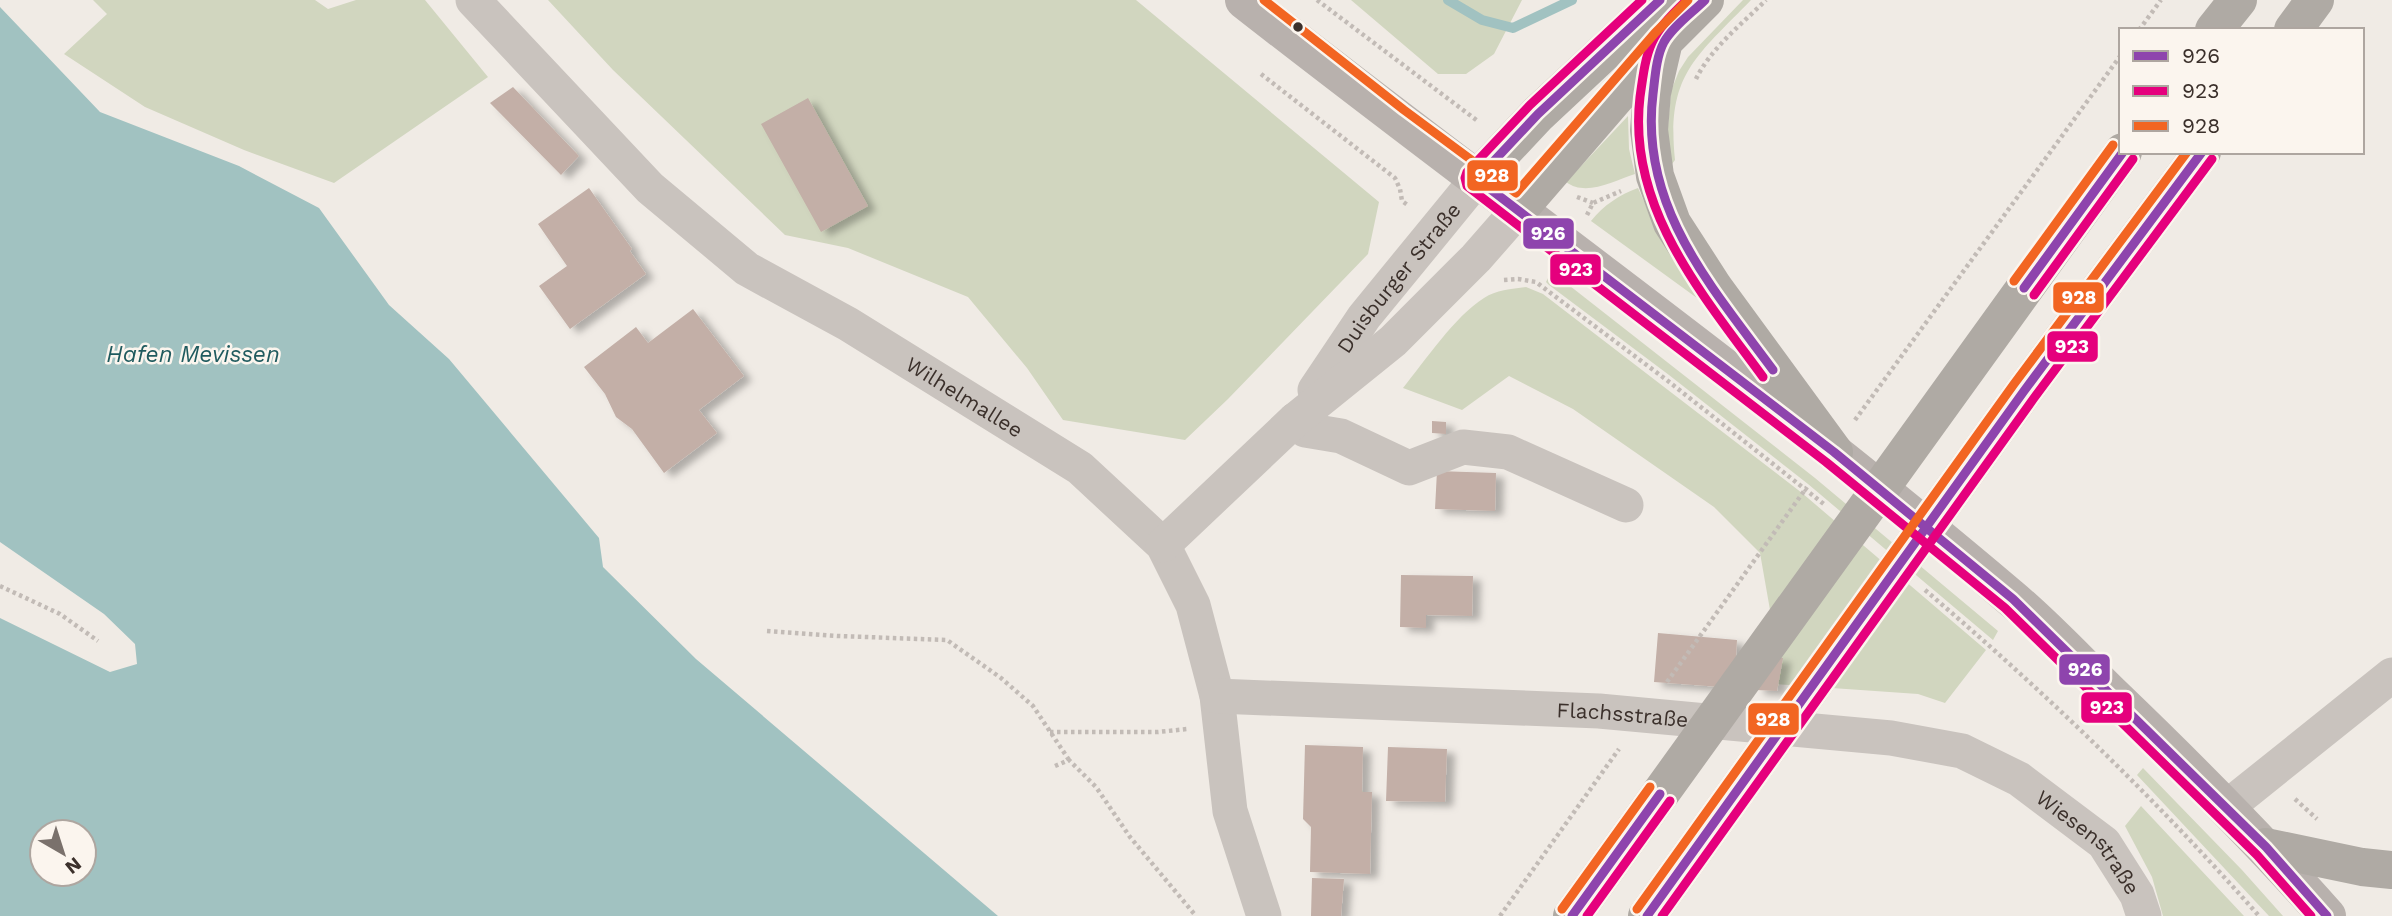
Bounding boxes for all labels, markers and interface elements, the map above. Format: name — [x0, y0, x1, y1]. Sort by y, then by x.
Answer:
unlabelled marker — [1291, 20, 1305, 34]
legend — [2119, 28, 2364, 154]
text: 926 — [2182, 43, 2220, 68]
text: 923 — [2182, 78, 2219, 103]
text: 928 — [2182, 113, 2220, 138]
line badge: 928 — [1466, 159, 1519, 192]
text: 928 — [1475, 164, 1510, 187]
street label: Duisburger Straße — [1331, 197, 1465, 358]
line badge: 926 — [1522, 217, 1575, 250]
text: 926 — [1531, 222, 1566, 245]
line badge: 923 — [1549, 253, 1602, 286]
text: 923 — [1559, 258, 1593, 281]
line badge: 928 — [2052, 281, 2105, 314]
text: 928 — [2062, 286, 2097, 309]
line badge: 923 — [2046, 330, 2099, 363]
text: 923 — [2055, 335, 2089, 358]
water label: Hafen Mevissen — [106, 341, 280, 368]
street label: Wilhelmallee — [902, 351, 1028, 442]
line badge: 926 — [2058, 653, 2111, 686]
text: 926 — [2068, 658, 2103, 681]
line badge: 923 — [2080, 691, 2133, 724]
text: 923 — [2090, 696, 2124, 719]
street label: Flachsstraße — [1556, 697, 1690, 732]
line badge: 928 — [1747, 702, 1800, 736]
text: 928 — [1756, 708, 1791, 731]
street label: Wiesenstraße — [2032, 784, 2146, 899]
north arrow — [28, 818, 98, 888]
text: N — [61, 852, 86, 879]

